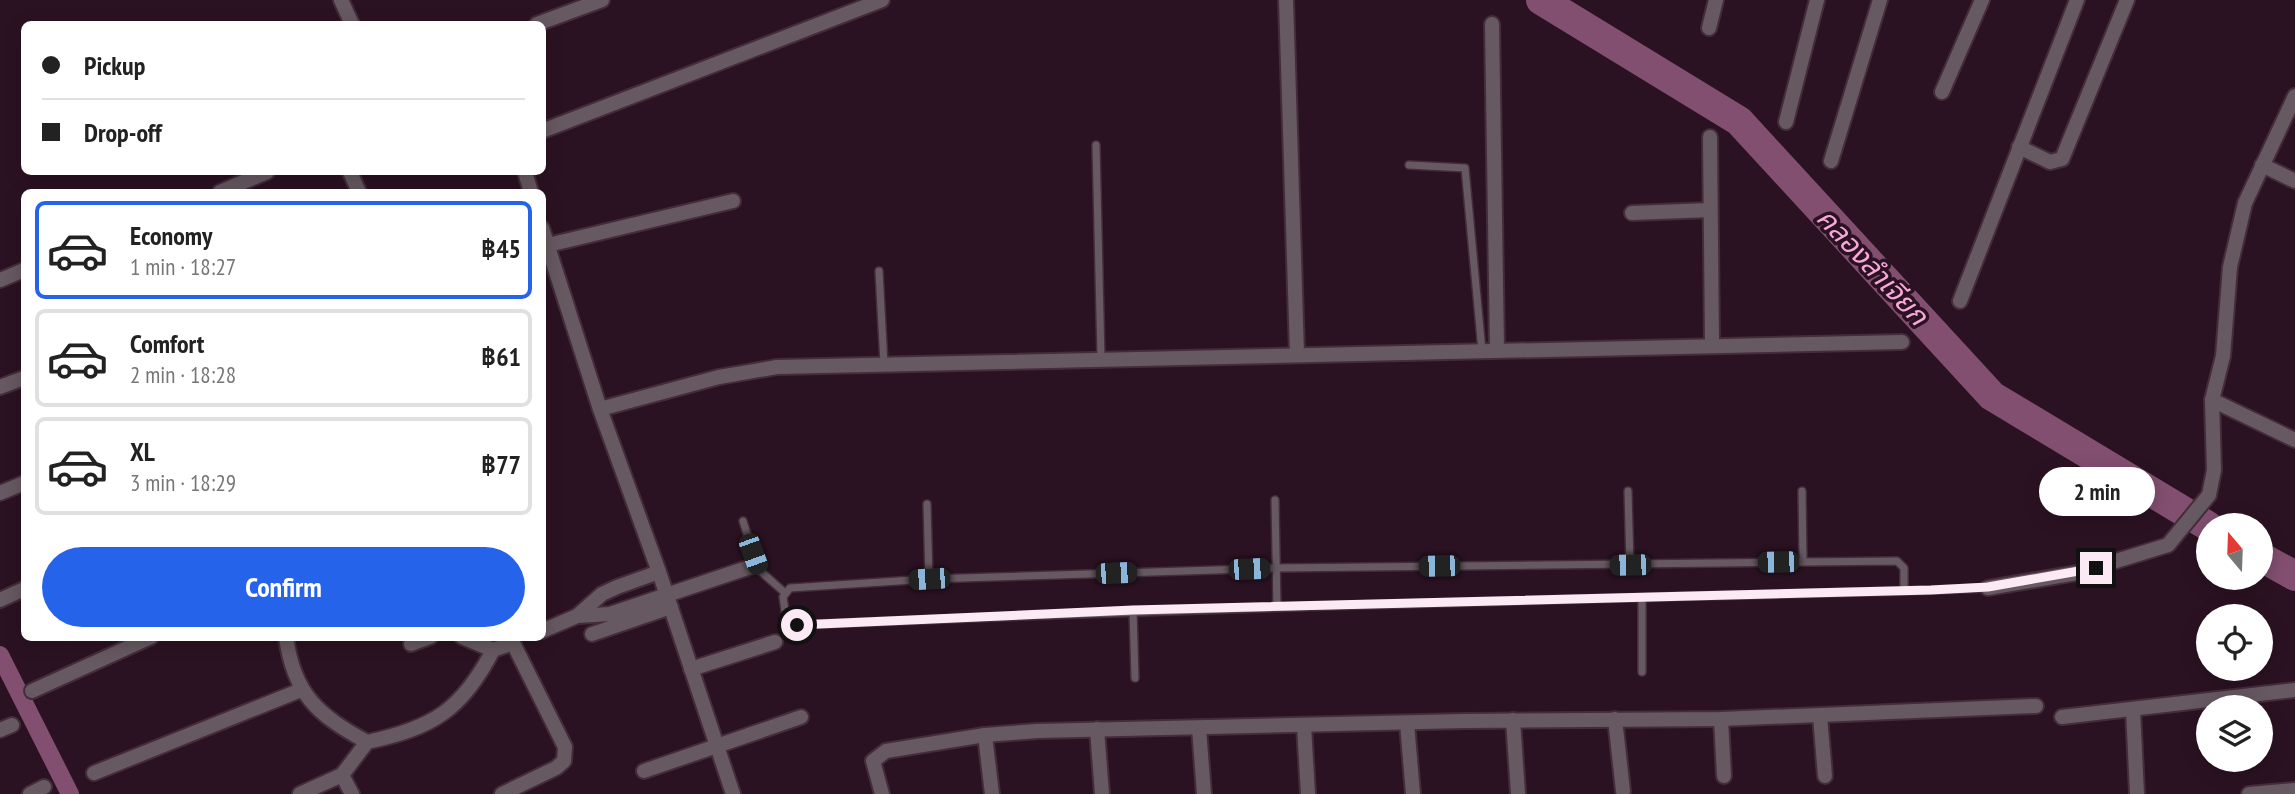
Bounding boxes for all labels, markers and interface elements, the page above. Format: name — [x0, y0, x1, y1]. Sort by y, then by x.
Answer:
text: Pickup — [84, 49, 145, 82]
text: Drop-off — [84, 116, 162, 149]
water label: คลองลำเจียก — [1809, 199, 1938, 333]
icon: car — [46, 219, 109, 282]
text: Economy — [130, 219, 212, 252]
text: ฿45 — [481, 232, 521, 265]
text: 1 min · 18:27 — [130, 252, 236, 281]
icon: car — [46, 327, 109, 390]
text: Comfort — [130, 327, 204, 360]
text: ฿61 — [481, 340, 521, 373]
text: 2 min · 18:28 — [130, 360, 236, 389]
icon: car — [46, 435, 109, 498]
text: XL — [130, 435, 155, 468]
text: ฿77 — [481, 448, 521, 481]
callout: 2 min — [2038, 466, 2154, 516]
text: 3 min · 18:29 — [130, 468, 236, 497]
text: 2 min — [2074, 477, 2120, 506]
north arrow — [2196, 513, 2273, 590]
map controls — [2196, 513, 2273, 772]
car — [736, 531, 771, 577]
button: Confirm — [42, 547, 525, 627]
car — [1757, 551, 1800, 573]
route end — [2080, 552, 2112, 584]
car — [1609, 554, 1652, 576]
car — [1418, 555, 1461, 577]
car — [1228, 558, 1271, 580]
car — [1095, 562, 1138, 584]
car — [908, 567, 951, 591]
button: locate — [2196, 604, 2273, 681]
route start — [781, 609, 813, 641]
button: layers — [2196, 695, 2273, 772]

